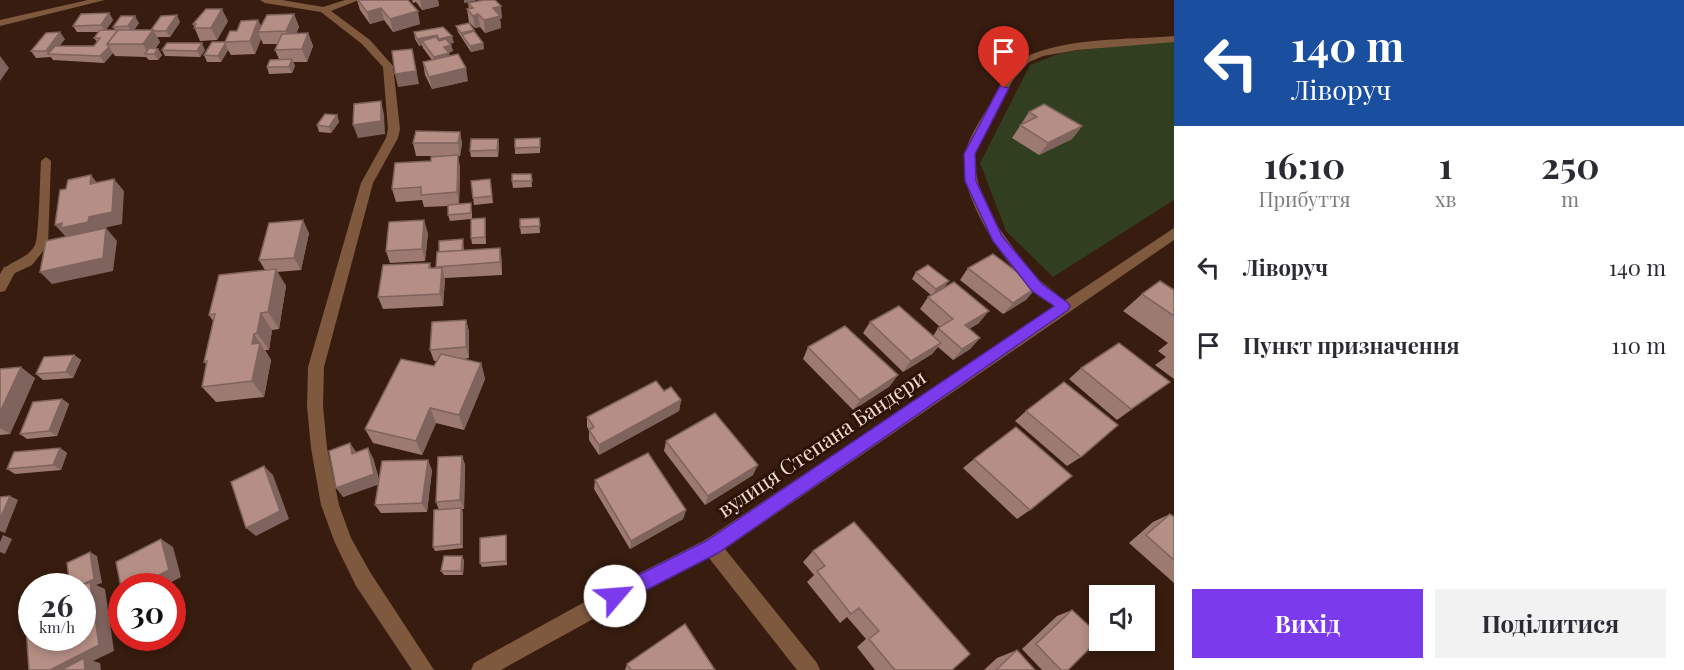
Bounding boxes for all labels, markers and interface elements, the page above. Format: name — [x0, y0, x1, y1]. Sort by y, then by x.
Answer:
text: 140 m — [1291, 17, 1404, 73]
icon: left — [1192, 24, 1270, 102]
pin — [978, 26, 1029, 88]
icon: arrive — [987, 35, 1020, 68]
text: Ліворуч — [1291, 71, 1391, 107]
text: 16:10 — [1264, 140, 1345, 188]
text: 1 — [1439, 140, 1453, 188]
text: 250 — [1541, 140, 1599, 188]
text: Прибуття — [1259, 185, 1351, 212]
text: хв — [1435, 185, 1456, 212]
text: m — [1561, 185, 1579, 212]
icon: left — [1192, 251, 1225, 284]
text: Ліворуч — [1243, 252, 1328, 282]
text: 140 m — [1609, 252, 1666, 282]
icon: arrive — [1192, 329, 1225, 362]
text: Пункт призначення — [1243, 330, 1460, 360]
text: 110 m — [1612, 330, 1666, 360]
street label: вулиця Степана Бандери — [711, 362, 930, 523]
position arrow — [583, 564, 647, 628]
speed limit sign: 30 — [108, 573, 186, 651]
text: 26 — [41, 585, 73, 625]
map controls — [1089, 585, 1155, 651]
button: sound — [1089, 585, 1155, 651]
button: Вихід — [1192, 589, 1423, 658]
button: Поділитися — [1435, 589, 1666, 658]
text: km/h — [39, 617, 75, 637]

